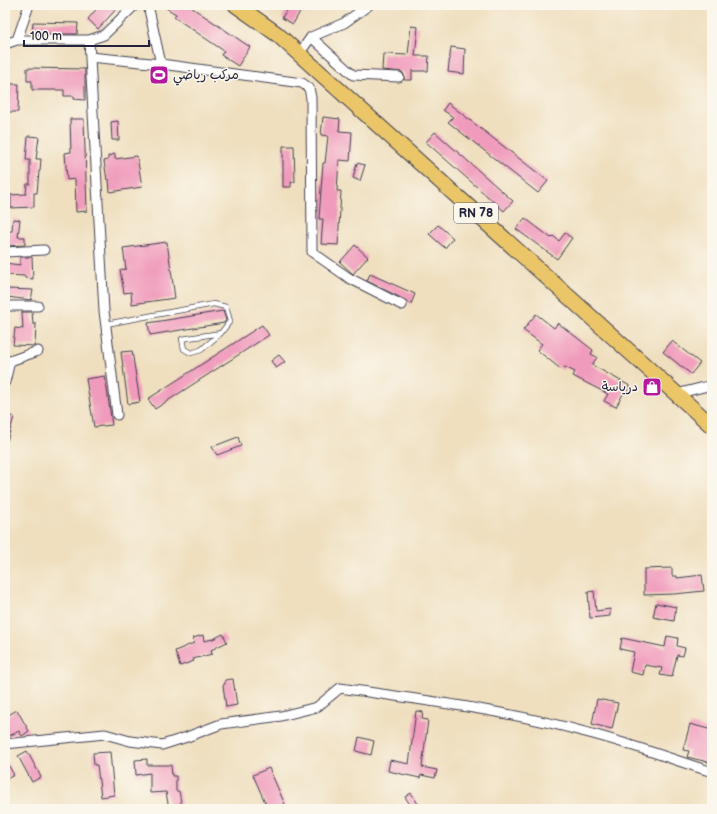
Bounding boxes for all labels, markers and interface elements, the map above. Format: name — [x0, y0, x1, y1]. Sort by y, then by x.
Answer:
scale bar — [24, 22, 149, 48]
text: 100 m — [30, 29, 62, 44]
sports icon: مركب رياضي — [148, 64, 170, 86]
place label: مركب رياضي — [173, 67, 239, 86]
road number: RN 78 — [454, 203, 498, 223]
shop icon: درياسة — [641, 376, 663, 398]
place label: درياسة — [602, 379, 638, 395]

